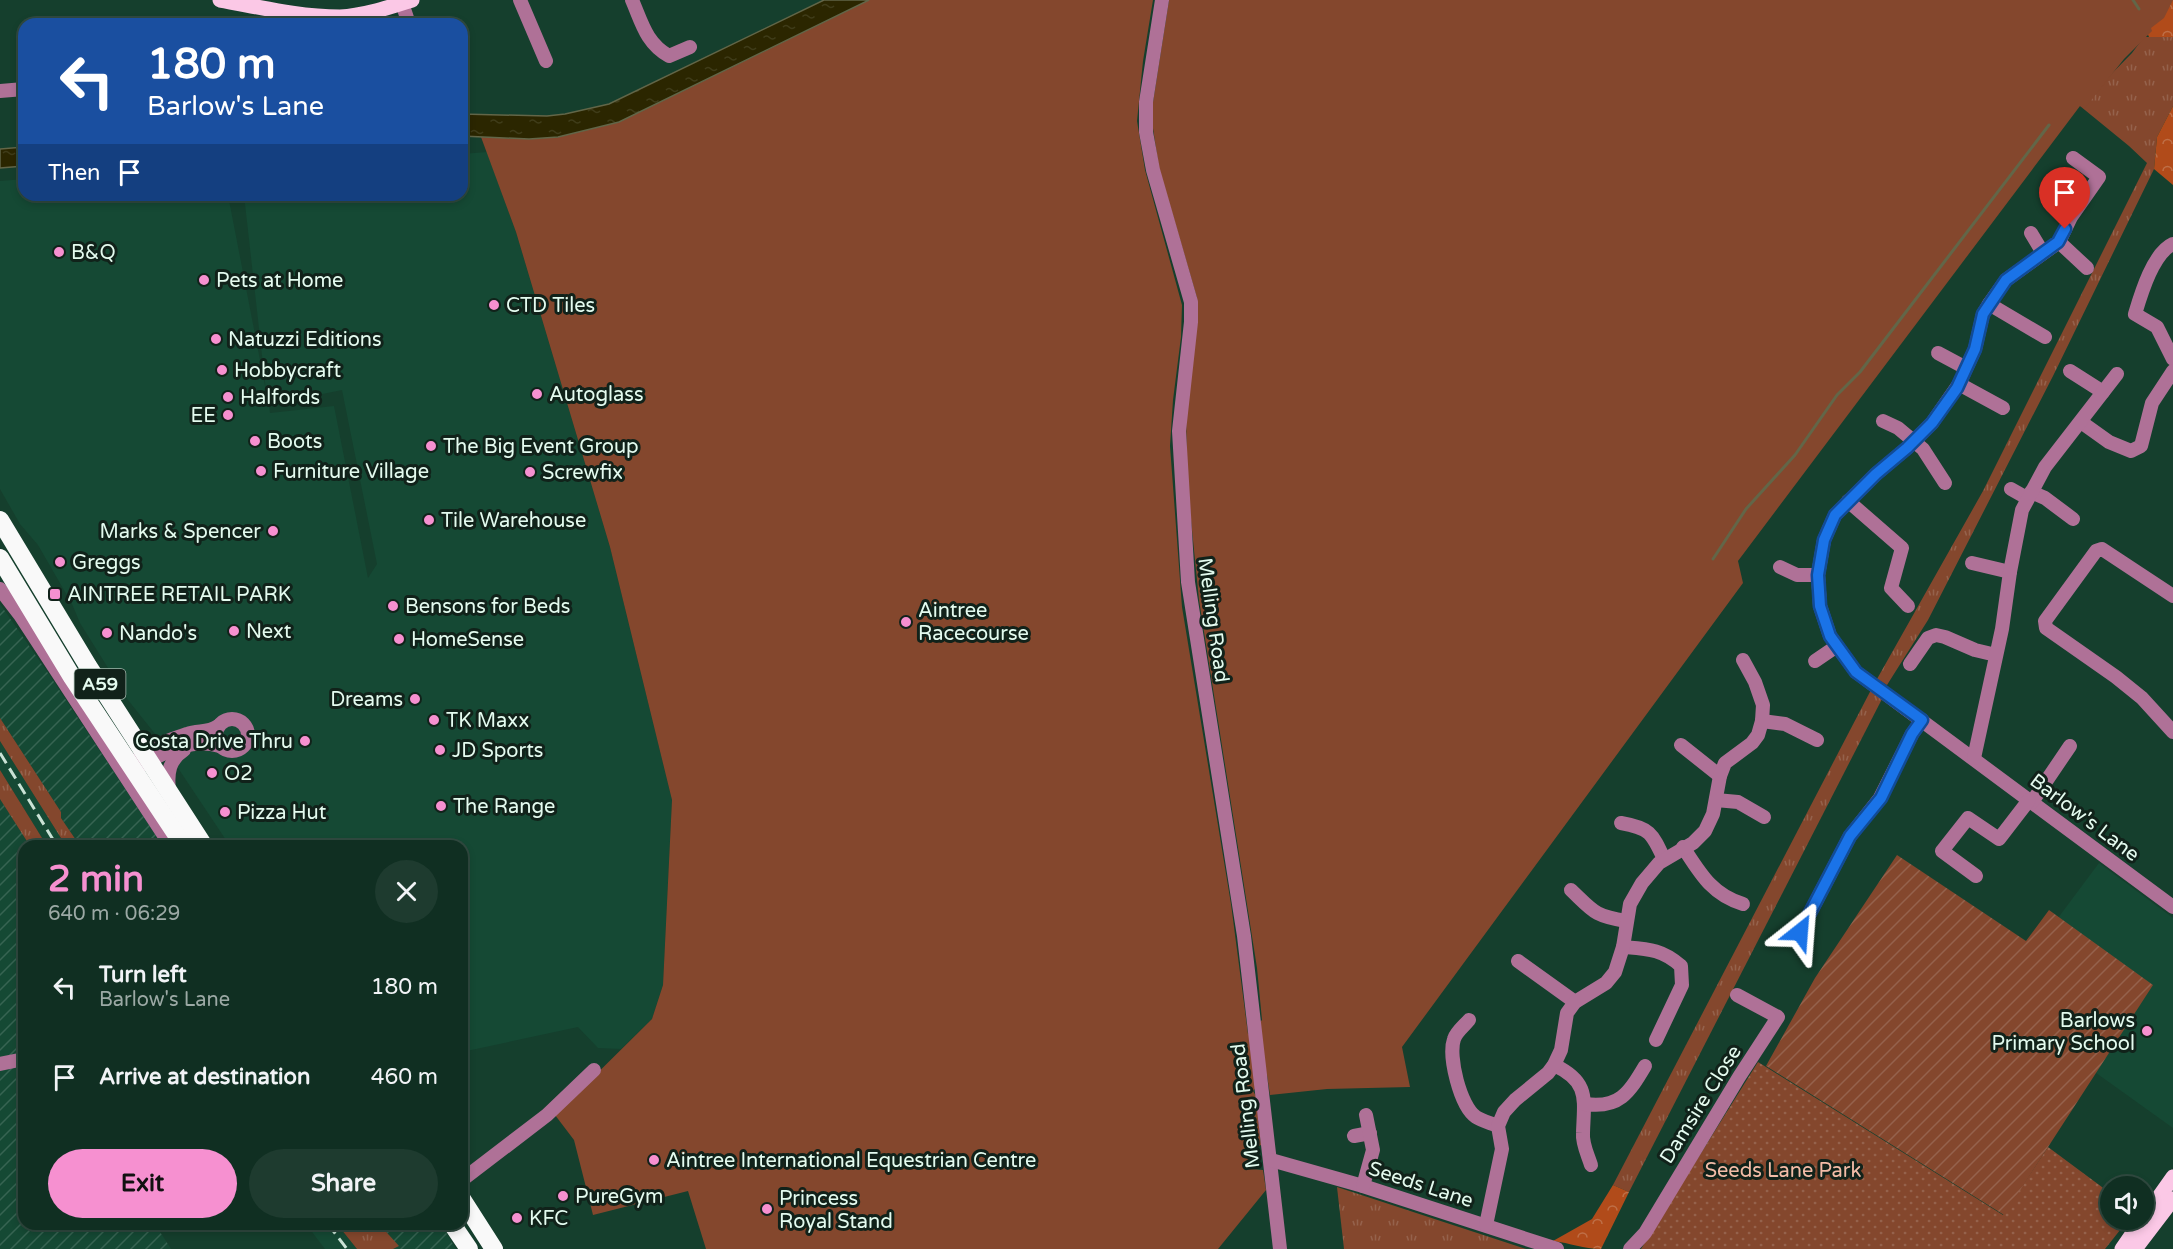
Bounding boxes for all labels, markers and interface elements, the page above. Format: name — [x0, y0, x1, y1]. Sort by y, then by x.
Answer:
text: 180 m — [147, 39, 276, 90]
icon: left — [48, 42, 126, 120]
text: Barlow's Lane — [147, 90, 324, 123]
icon: arrive — [113, 156, 146, 189]
text: Then — [48, 160, 101, 186]
pin — [2039, 167, 2090, 229]
icon: arrive — [2048, 176, 2081, 209]
place label: B&Q — [71, 241, 116, 265]
marker: B&Q — [52, 245, 66, 259]
place label: Pets at Home — [216, 269, 343, 293]
marker: Pets at Home — [197, 273, 211, 287]
place label: CTD Tiles — [506, 294, 595, 318]
marker: CTD Tiles — [487, 298, 501, 312]
place label: Natuzzi Editions — [228, 328, 382, 352]
marker: Natuzzi Editions — [209, 332, 223, 346]
place label: Hobbycraft — [234, 359, 341, 383]
marker: Hobbycraft — [215, 363, 229, 377]
place label: Autoglass — [549, 383, 644, 407]
place label: Halfords — [240, 386, 320, 410]
marker: Autoglass — [530, 387, 544, 401]
marker: Halfords — [221, 390, 235, 404]
place label: EE — [190, 404, 216, 428]
marker: EE — [221, 408, 235, 422]
place label: Boots — [267, 430, 322, 454]
marker: Boots — [248, 434, 262, 448]
place label: The Big Event Group — [443, 435, 639, 459]
marker: The Big Event Group — [424, 439, 438, 453]
place label: Furniture Village — [273, 460, 429, 484]
place label: Screwfix — [542, 461, 623, 485]
marker: Furniture Village — [254, 464, 268, 478]
marker: Screwfix — [523, 465, 537, 479]
place label: Tile Warehouse — [441, 509, 586, 533]
marker: Tile Warehouse — [422, 513, 436, 527]
place label: Marks & Spencer — [100, 520, 261, 544]
marker: Marks & Spencer — [266, 524, 280, 538]
place label: Greggs — [72, 551, 141, 575]
marker: Greggs — [53, 555, 67, 569]
street label: Melling Road — [1192, 556, 1234, 684]
place label: AINTREE RETAIL PARK — [67, 583, 291, 607]
marker: AINTREE RETAIL PARK — [48, 587, 62, 601]
place label: Bensons for Beds — [405, 595, 570, 619]
marker: Bensons for Beds — [386, 599, 400, 613]
place label: Aintree Racecourse — [918, 599, 1029, 646]
marker: Aintree Racecourse — [899, 615, 913, 629]
place label: Next — [246, 620, 292, 644]
place label: Nando's — [119, 622, 197, 646]
marker: Next — [227, 624, 241, 638]
marker: Nando's — [100, 626, 114, 640]
place label: HomeSense — [411, 628, 524, 652]
marker: HomeSense — [392, 632, 406, 646]
road number: A59 — [74, 669, 126, 699]
place label: Dreams — [330, 688, 403, 712]
marker: Dreams — [408, 692, 422, 706]
place label: TK Maxx — [446, 709, 529, 733]
marker: TK Maxx — [427, 713, 441, 727]
place label: Costa Drive Thru — [135, 730, 293, 754]
marker: Costa Drive Thru — [298, 734, 312, 748]
place label: JD Sports — [452, 739, 543, 763]
marker: JD Sports — [433, 743, 447, 757]
place label: O2 — [224, 762, 253, 786]
marker: O2 — [205, 766, 219, 780]
street label: Barlow's Lane — [2025, 769, 2144, 867]
place label: The Range — [453, 795, 555, 819]
marker: The Range — [434, 799, 448, 813]
place label: Pizza Hut — [237, 801, 327, 825]
marker: Pizza Hut — [218, 805, 232, 819]
text: 2 min — [48, 858, 144, 901]
button: close — [375, 860, 438, 923]
position arrow — [1768, 900, 1832, 964]
text: 640 m · 06:29 — [48, 902, 180, 926]
text: Turn left — [99, 962, 187, 988]
icon: left — [48, 971, 81, 1004]
text: 180 m — [371, 974, 438, 1000]
text: Barlow's Lane — [99, 988, 230, 1012]
place label: Barlows Primary School — [1991, 1009, 2135, 1056]
marker: Barlows Primary School — [2140, 1024, 2154, 1038]
street label: Damsire Close — [1655, 1041, 1747, 1168]
street label: Melling Road — [1226, 1042, 1266, 1170]
icon: arrive — [48, 1061, 81, 1094]
text: Arrive at destination — [99, 1064, 310, 1090]
text: 460 m — [371, 1064, 438, 1090]
button: Exit — [48, 1149, 237, 1218]
button: Share — [249, 1149, 438, 1218]
place label: Aintree International Equestrian Centre — [666, 1149, 1036, 1173]
marker: Aintree International Equestrian Centre — [647, 1153, 661, 1167]
street label: Seeds Lane — [1365, 1157, 1476, 1213]
park label: Seeds Lane Park — [1705, 1159, 1861, 1183]
map controls — [2100, 1176, 2154, 1230]
button: sound — [2100, 1176, 2154, 1230]
place label: PureGym — [575, 1185, 663, 1209]
place label: Princess Royal Stand — [779, 1187, 893, 1234]
marker: PureGym — [556, 1189, 570, 1203]
marker: Princess Royal Stand — [760, 1202, 774, 1216]
place label: KFC — [529, 1207, 568, 1231]
marker: KFC — [510, 1211, 524, 1225]

